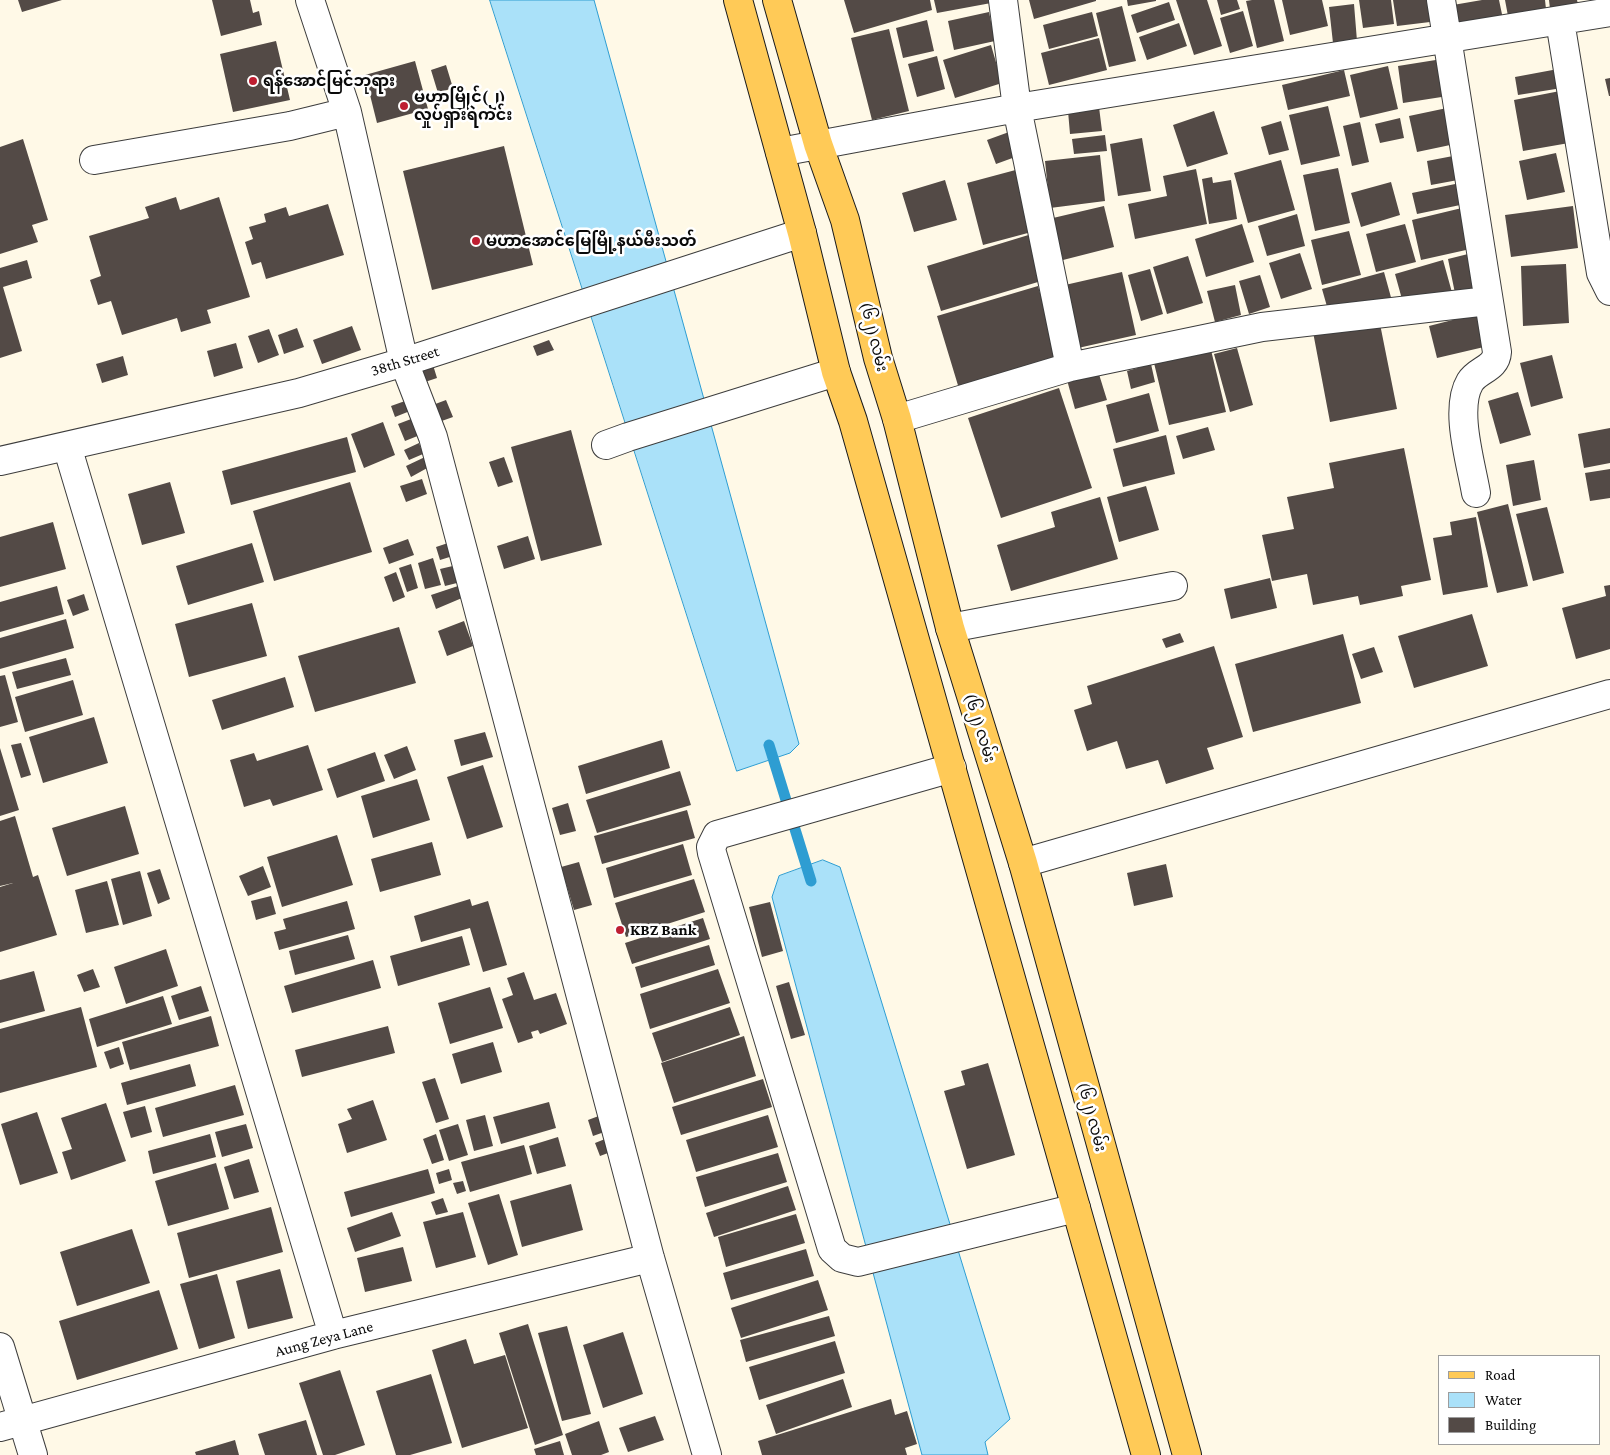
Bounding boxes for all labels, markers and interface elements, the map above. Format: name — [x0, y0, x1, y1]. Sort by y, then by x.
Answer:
place label: ရန်အောင်မြင်ဘုရား — [263, 71, 395, 91]
marker: ရန်အောင်မြင်ဘုရား — [247, 75, 259, 87]
place label: မဟာမြိုင်(၂) လှုပ်ရှားရဲကင်း — [414, 87, 512, 125]
marker: မဟာမြိုင်(၂) လှုပ်ရှားရဲကင်း — [398, 100, 410, 112]
place label: မဟာအောင်မြေမြို့နယ်မီးသတ် — [486, 231, 696, 251]
marker: မဟာအောင်မြေမြို့နယ်မီးသတ် — [470, 235, 482, 247]
street label: (၆၂) လမ်း — [856, 300, 892, 374]
street label: 38th Street — [368, 342, 442, 380]
street label: (၆၂) လမ်း — [960, 691, 1000, 765]
place label: KBZ Bank — [630, 920, 696, 940]
marker: KBZ Bank — [614, 924, 626, 936]
street label: (၆၂) လမ်း — [1074, 1080, 1110, 1154]
street label: Aung Zeya Lane — [273, 1317, 375, 1361]
legend — [1438, 1355, 1600, 1445]
text: Road — [1485, 1367, 1515, 1383]
text: Water — [1485, 1392, 1522, 1408]
text: Building — [1485, 1417, 1536, 1433]

